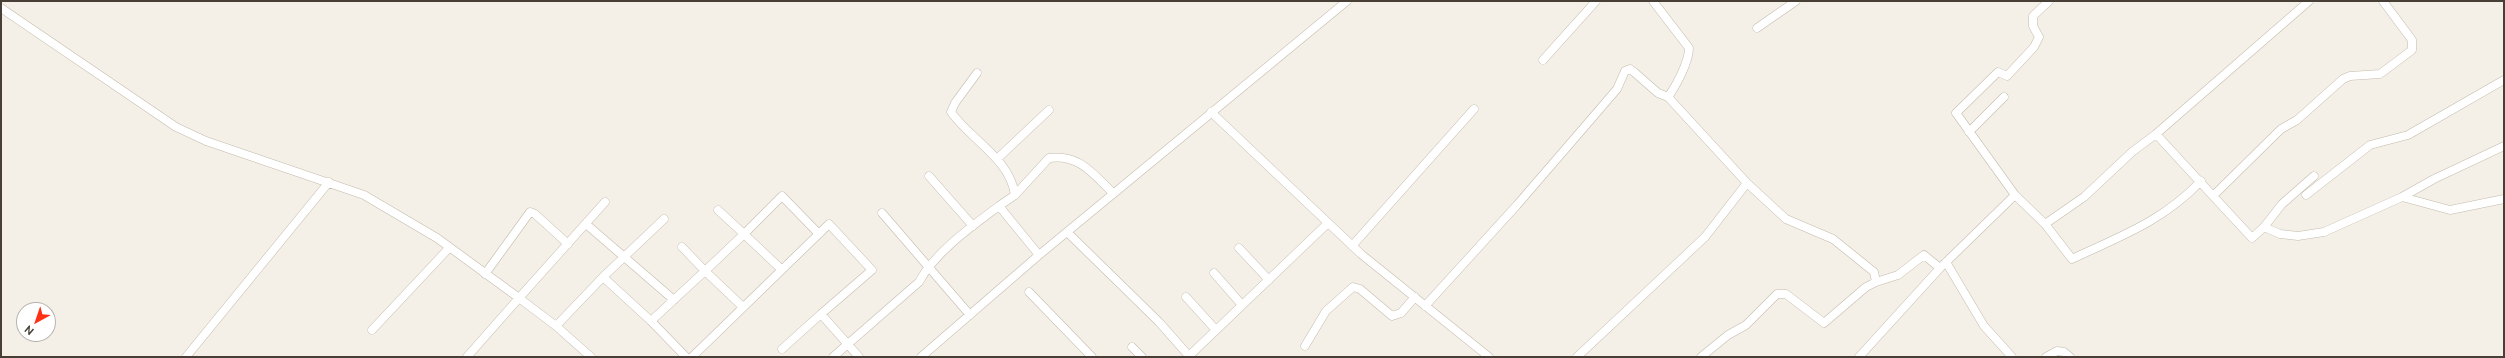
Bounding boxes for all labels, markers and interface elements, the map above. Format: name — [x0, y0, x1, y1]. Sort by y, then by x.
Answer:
north arrow — [16, 302, 56, 342]
text: N — [22, 323, 36, 338]

